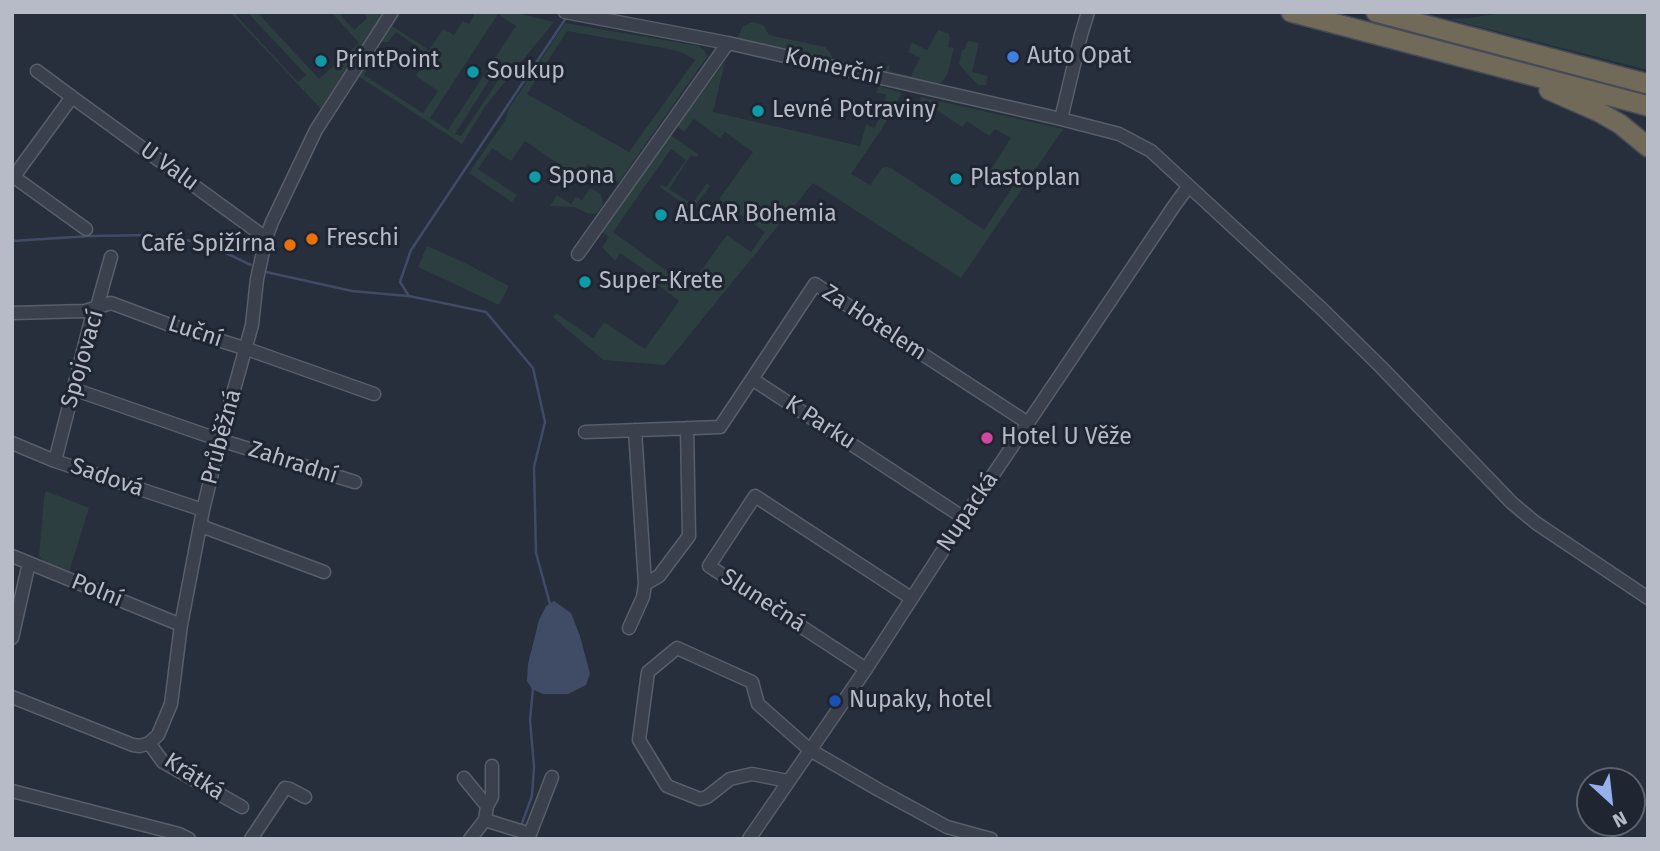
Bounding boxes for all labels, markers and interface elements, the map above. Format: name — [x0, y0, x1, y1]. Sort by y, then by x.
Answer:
street label: Komerční — [782, 43, 884, 91]
place label: Auto Opat — [1027, 43, 1131, 71]
place label: PrintPoint — [335, 47, 439, 75]
marker: Auto Opat — [1005, 49, 1021, 65]
marker: PrintPoint — [313, 53, 329, 69]
place label: Soukup — [487, 58, 565, 86]
marker: Soukup — [465, 64, 481, 80]
place label: Levné Potraviny — [772, 97, 936, 125]
marker: Levné Potraviny — [750, 103, 766, 119]
street label: U Valu — [134, 137, 204, 197]
place label: Spona — [549, 163, 615, 191]
place label: Plastoplan — [970, 165, 1080, 193]
marker: Spona — [527, 169, 543, 185]
marker: Plastoplan — [948, 171, 964, 187]
place label: ALCAR Bohemia — [675, 201, 837, 229]
marker: ALCAR Bohemia — [653, 207, 669, 223]
place label: Freschi — [326, 225, 399, 253]
place label: Café Spižírna — [141, 231, 276, 259]
marker: Freschi — [304, 231, 320, 247]
marker: Café Spižírna — [282, 237, 298, 253]
place label: Super-Krete — [599, 268, 723, 296]
marker: Super-Krete — [577, 274, 593, 290]
street label: Za Hotelem — [817, 279, 931, 367]
street label: Spojovací — [56, 307, 110, 411]
street label: Luční — [164, 310, 226, 354]
street label: Průběžná — [196, 386, 248, 488]
street label: K Parku — [780, 390, 860, 456]
place label: Hotel U Věže — [1001, 424, 1132, 452]
marker: Hotel U Věže — [979, 430, 995, 446]
street label: Zahradní — [245, 436, 341, 490]
street label: Sadová — [67, 453, 147, 503]
street label: Nupacká — [931, 467, 1005, 557]
street label: Slunečná — [715, 563, 811, 639]
street label: Polní — [67, 568, 127, 614]
place label: Nupaky, hotel — [849, 687, 992, 715]
marker: Nupaky, hotel — [827, 693, 843, 709]
street label: Krátká — [159, 747, 229, 807]
north arrow — [1576, 767, 1646, 837]
text: N — [1609, 806, 1631, 832]

